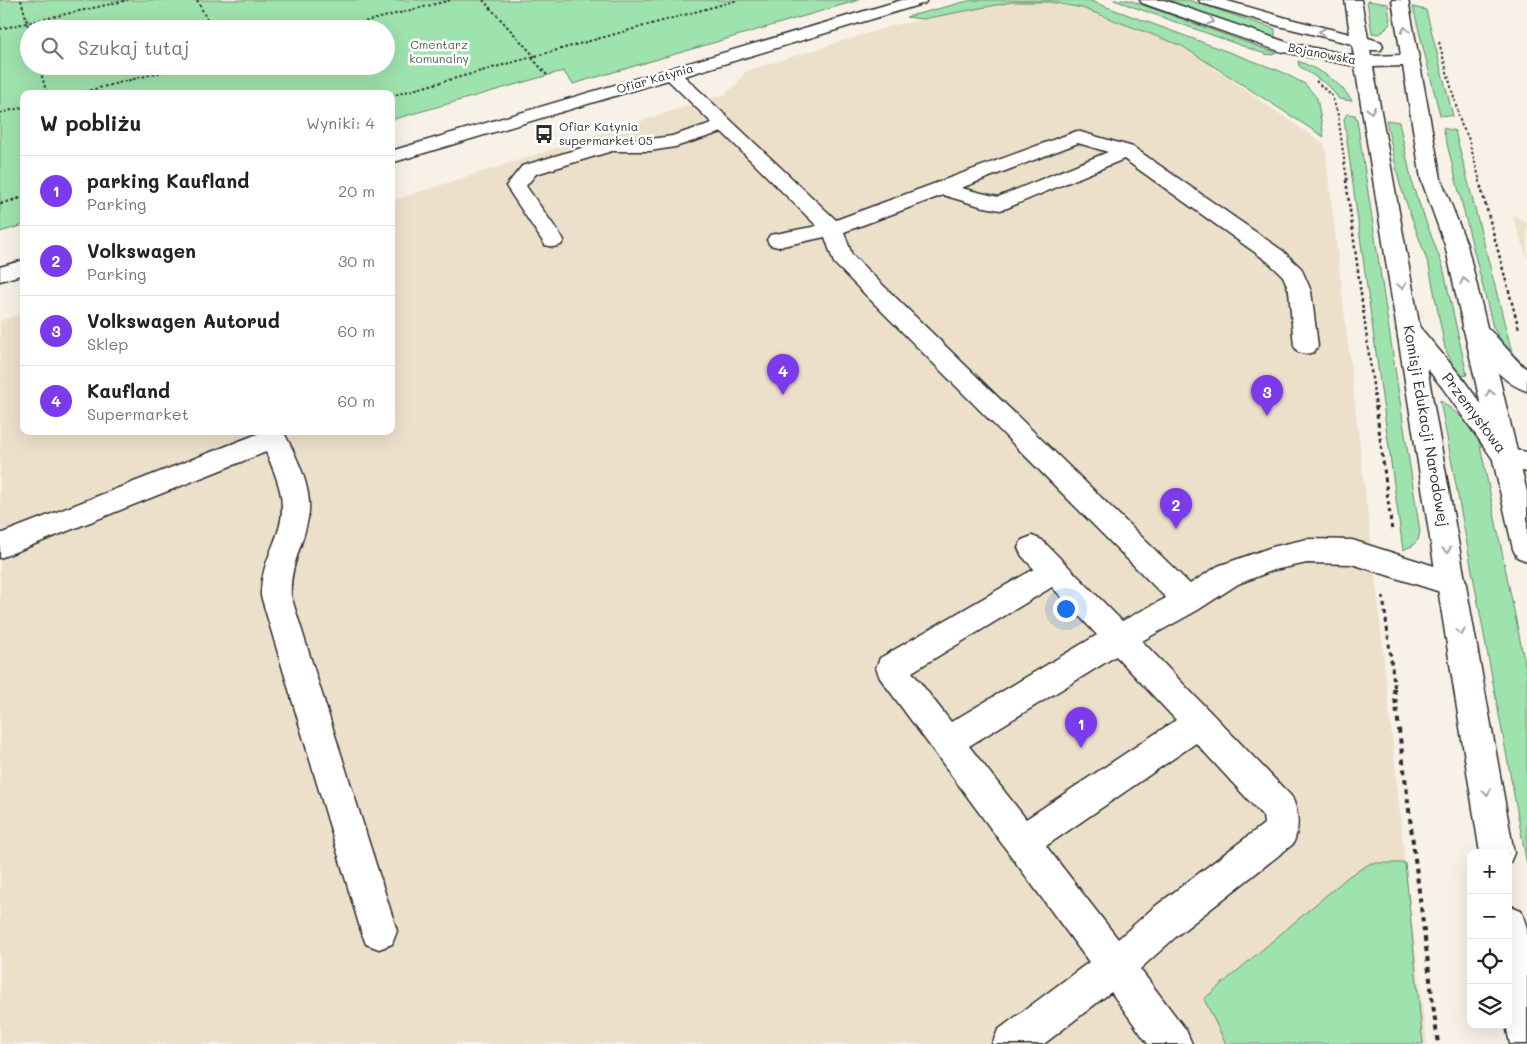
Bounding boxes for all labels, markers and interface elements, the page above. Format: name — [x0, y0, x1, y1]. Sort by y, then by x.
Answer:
one-way arrow — [1206, 16, 1215, 26]
search box — [20, 20, 395, 75]
one-way arrow — [1401, 25, 1411, 34]
one-way arrow — [1317, 27, 1326, 38]
icon: search — [38, 34, 66, 62]
text: Szukaj tutaj — [78, 35, 189, 60]
park label: Cmentarz komunalny — [409, 36, 469, 66]
street label: Bojanowska — [1287, 39, 1358, 67]
street label: Ofiar Katynia — [614, 59, 695, 97]
one-way arrow — [1366, 105, 1376, 114]
text: W pobliżu — [40, 109, 141, 136]
text: Wyniki: 4 — [306, 112, 375, 133]
place label: Ofiar Katynia supermarket 05 — [559, 118, 653, 148]
bus stop icon: Ofiar Katynia supermarket 05 — [533, 123, 555, 145]
text: parking Kaufland — [87, 168, 249, 193]
text: 1 — [52, 180, 60, 201]
text: 20 m — [338, 180, 375, 201]
text: Parking — [87, 193, 146, 214]
text: Volkswagen — [87, 238, 196, 263]
text: 2 — [52, 250, 60, 271]
text: 30 m — [338, 250, 375, 271]
text: Parking — [87, 263, 146, 284]
one-way arrow — [1459, 276, 1470, 285]
one-way arrow — [1396, 281, 1406, 290]
text: Volkswagen Autorud — [87, 308, 280, 333]
text: 3 — [51, 320, 61, 341]
text: 60 m — [338, 320, 375, 341]
street label: Komisji Edukacji Narodowej — [1399, 323, 1455, 528]
text: Sklep — [87, 333, 128, 354]
pin: 4 — [767, 354, 799, 395]
street label: Przemysłowa — [1438, 368, 1512, 457]
pin: 3 — [1251, 375, 1283, 416]
text: Kaufland — [87, 378, 170, 403]
text: 4 — [51, 390, 61, 411]
text: 60 m — [338, 390, 375, 411]
one-way arrow — [1486, 390, 1496, 398]
text: Supermarket — [87, 403, 189, 424]
pin: 2 — [1160, 488, 1192, 529]
one-way arrow — [1442, 546, 1452, 554]
your location — [1053, 596, 1079, 622]
one-way arrow — [1455, 628, 1465, 636]
pin: 1 — [1065, 707, 1097, 748]
one-way arrow — [1481, 789, 1492, 797]
map controls — [1467, 849, 1512, 1029]
button: + — [1467, 849, 1512, 894]
button: − — [1467, 894, 1512, 939]
button: locate — [1467, 939, 1512, 984]
button: layers — [1467, 984, 1512, 1029]

